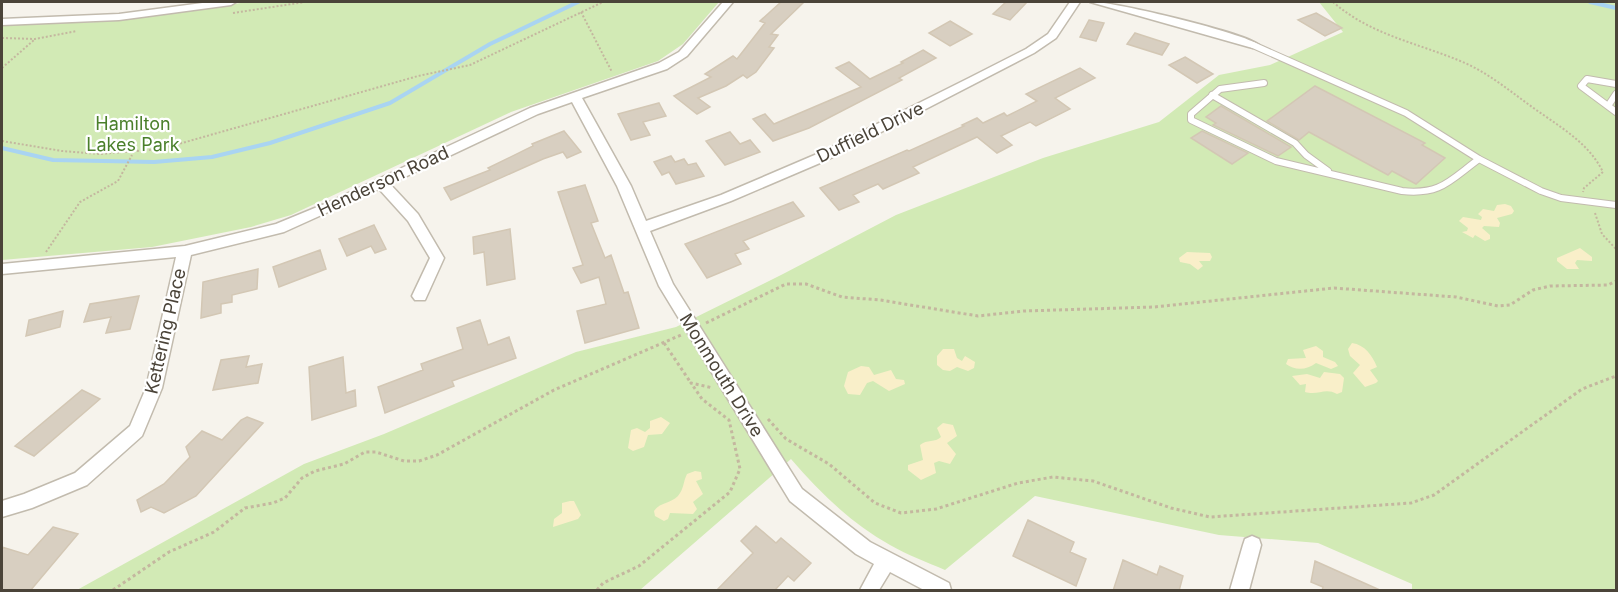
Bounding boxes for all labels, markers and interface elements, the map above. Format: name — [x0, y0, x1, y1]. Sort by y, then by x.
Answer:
street label: Duffield Drive — [813, 97, 927, 167]
park label: Hamilton Lakes Park — [86, 113, 180, 155]
street label: Henderson Road — [314, 141, 452, 221]
street label: Kettering Place — [140, 266, 190, 396]
street label: Monmouth Drive — [676, 310, 768, 440]

